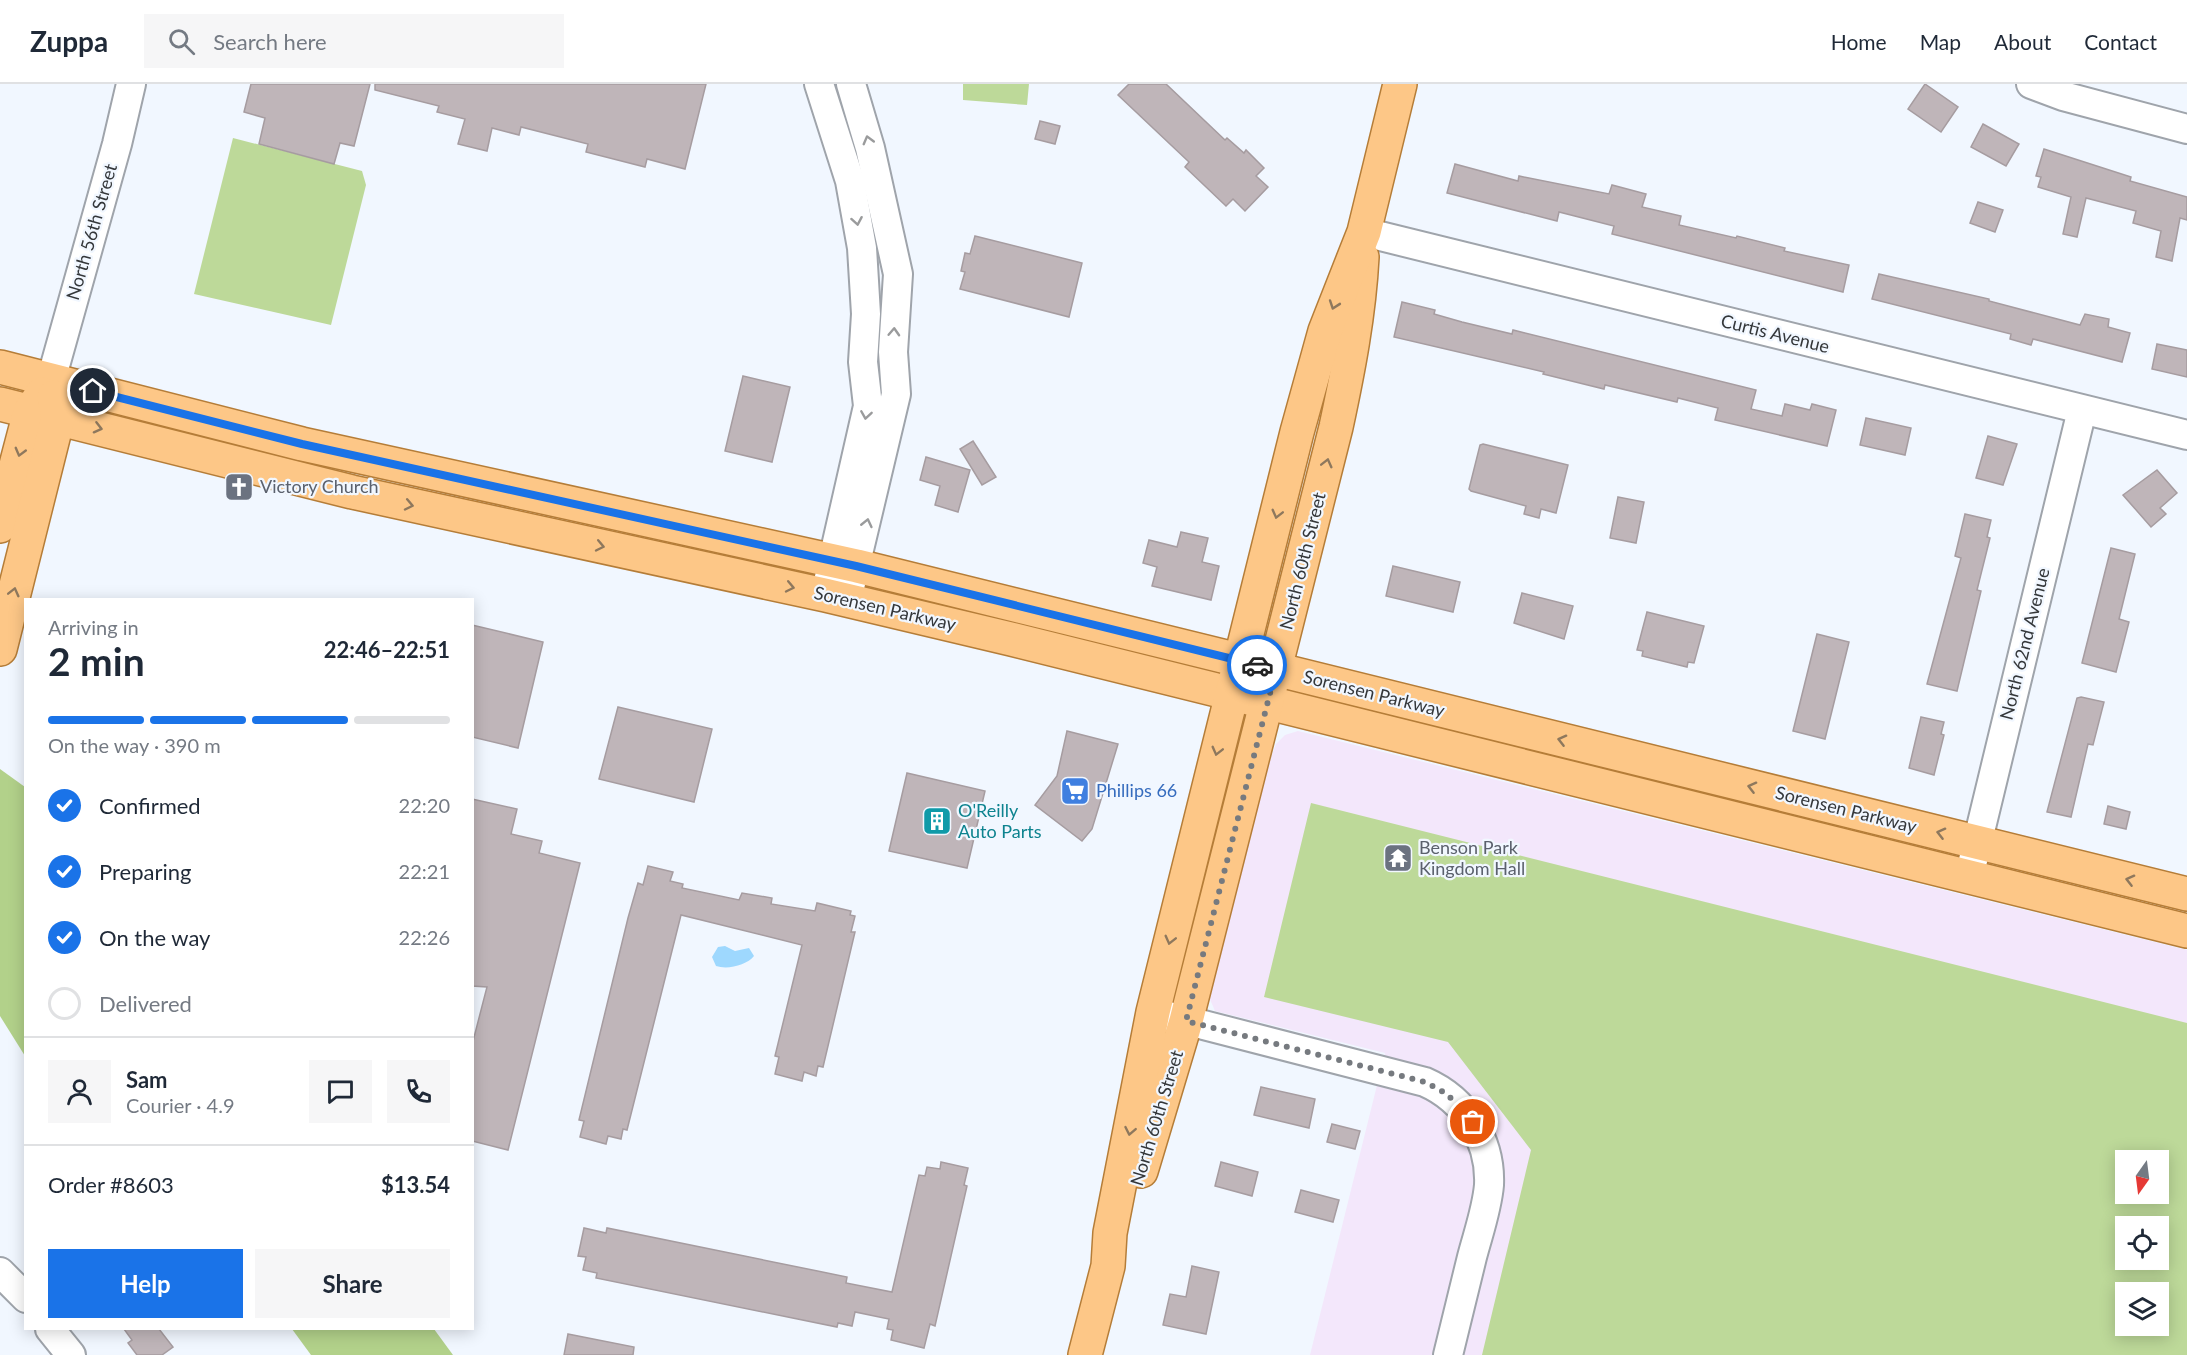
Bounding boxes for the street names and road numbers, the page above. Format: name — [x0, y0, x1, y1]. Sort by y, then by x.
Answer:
street label: North 56th Street — [61, 161, 121, 302]
street label: Curtis Avenue — [1719, 309, 1832, 357]
street label: North 60th Street — [1274, 489, 1330, 632]
street label: North 62nd Avenue — [1994, 565, 2054, 722]
street label: Sorensen Parkway — [812, 581, 959, 635]
street label: Sorensen Parkway — [1301, 665, 1448, 721]
street label: Sorensen Parkway — [1773, 781, 1920, 837]
street label: North 60th Street — [1125, 1047, 1187, 1188]

